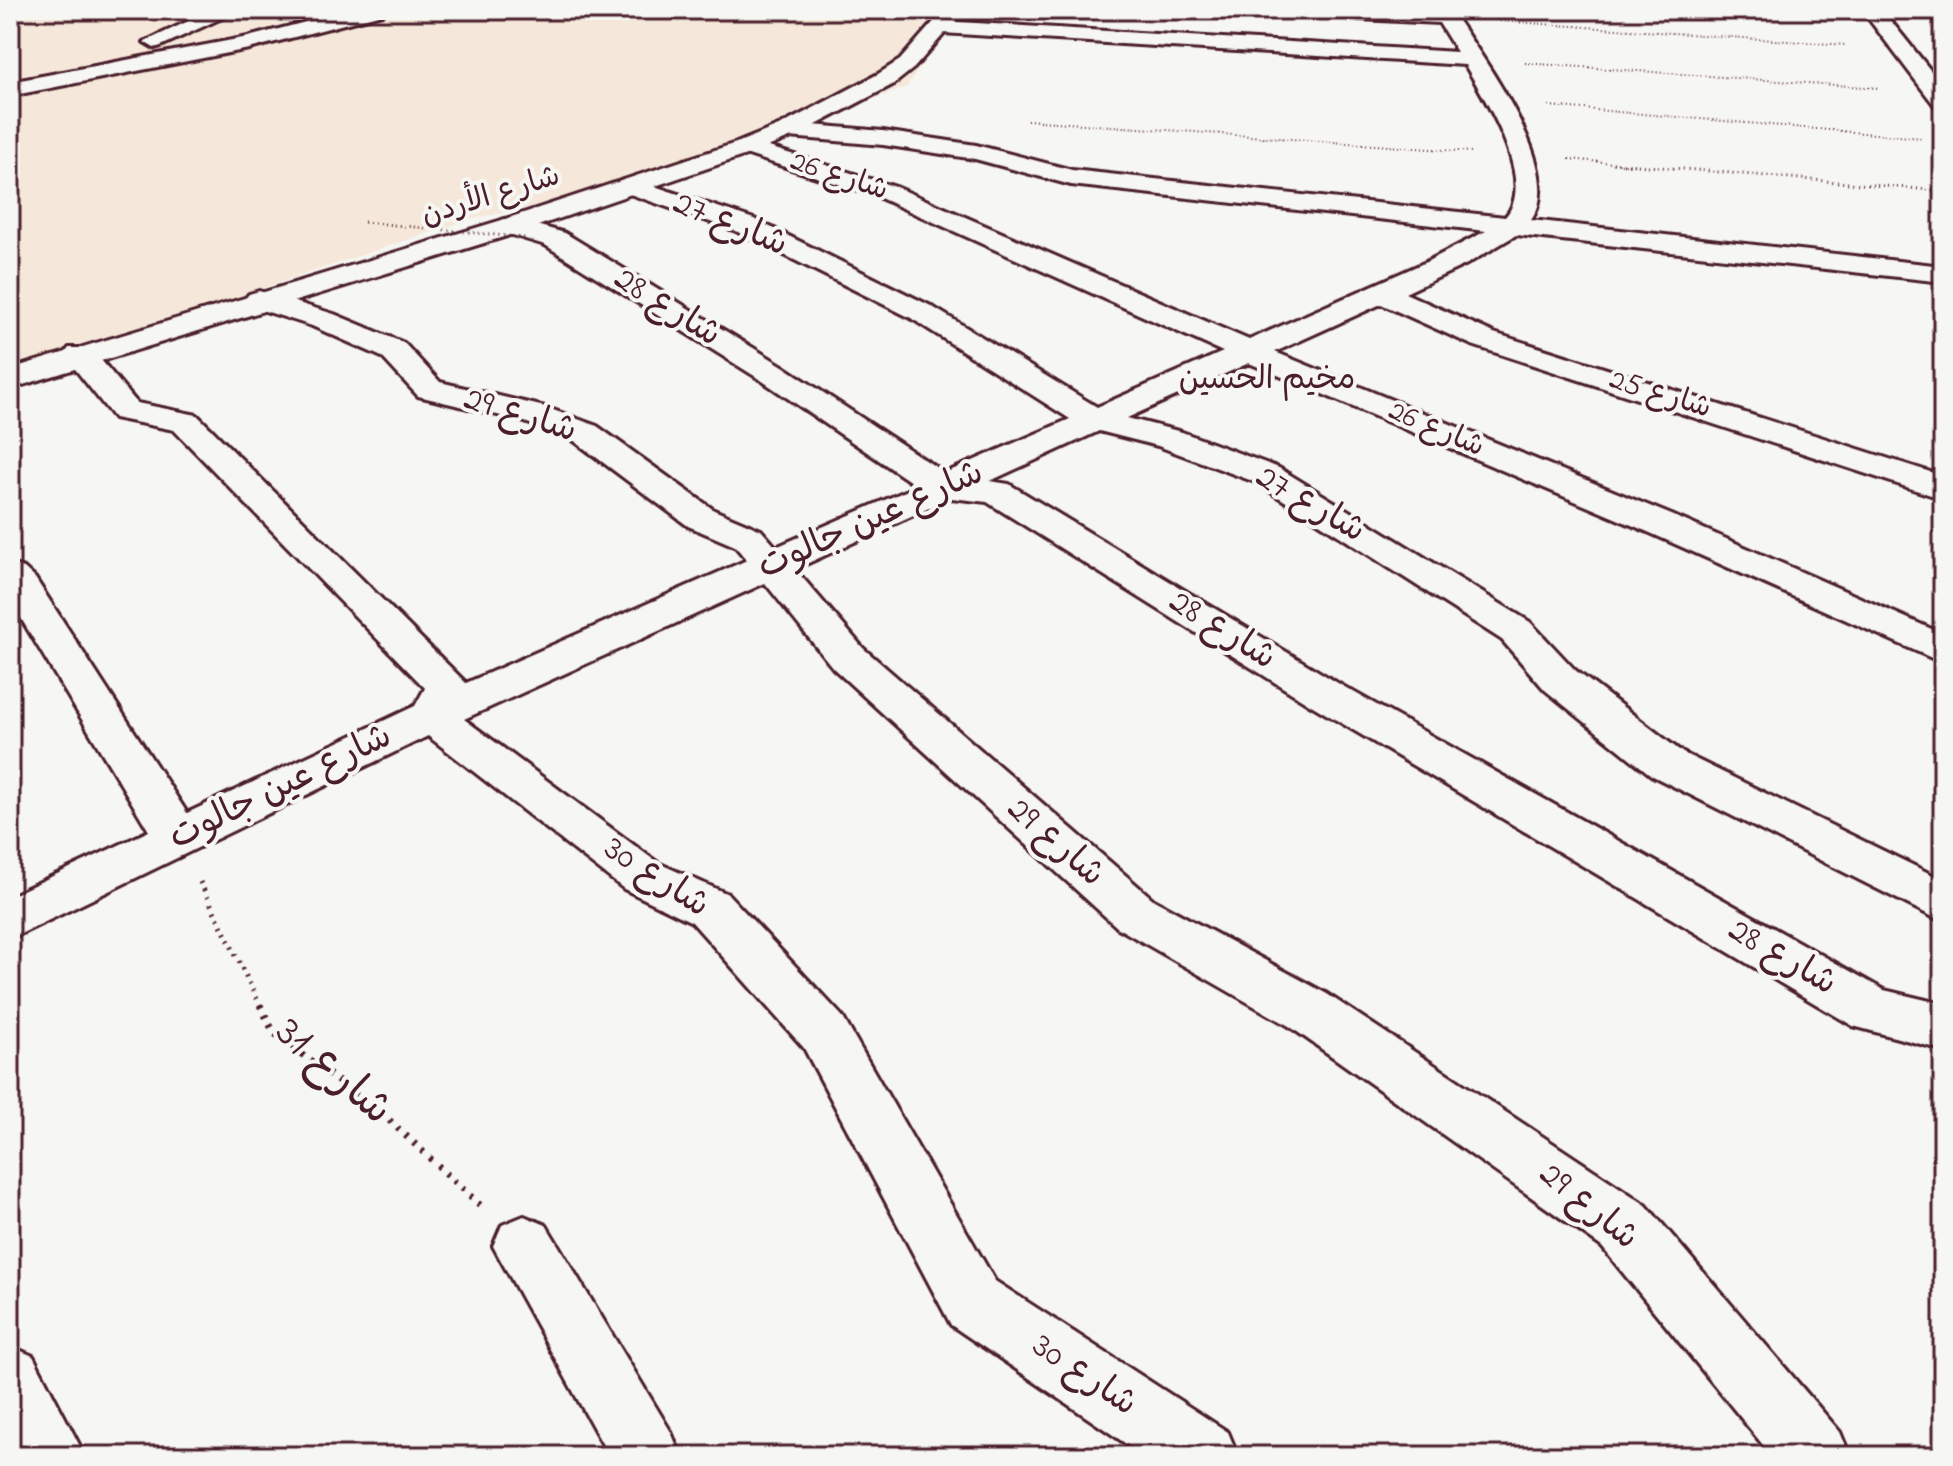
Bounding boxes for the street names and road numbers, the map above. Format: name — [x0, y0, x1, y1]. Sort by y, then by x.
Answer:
street label: شارع 26 — [784, 141, 894, 213]
street label: شارع الأردن — [416, 154, 566, 239]
street label: شارع 27 — [665, 178, 795, 272]
street label: شارع 28 — [603, 254, 731, 362]
street label: شارع 25 — [1604, 359, 1716, 431]
street label: شارع 29 — [457, 374, 583, 458]
street label: شارع 26 — [1381, 390, 1491, 470]
street label: شارع عين جالوت — [750, 448, 992, 594]
street label: شارع 27 — [1245, 452, 1375, 558]
street label: شارع 28 — [1158, 577, 1286, 685]
street label: شارع عين جالوت — [161, 711, 401, 865]
street label: شارع 29 — [994, 785, 1116, 901]
street label: شارع 30 — [592, 824, 720, 932]
street label: شارع 28 — [1718, 905, 1846, 1011]
street label: شارع 31 — [260, 1002, 406, 1142]
street label: شارع 29 — [1526, 1150, 1650, 1264]
street label: شارع 30 — [1021, 1321, 1147, 1431]

